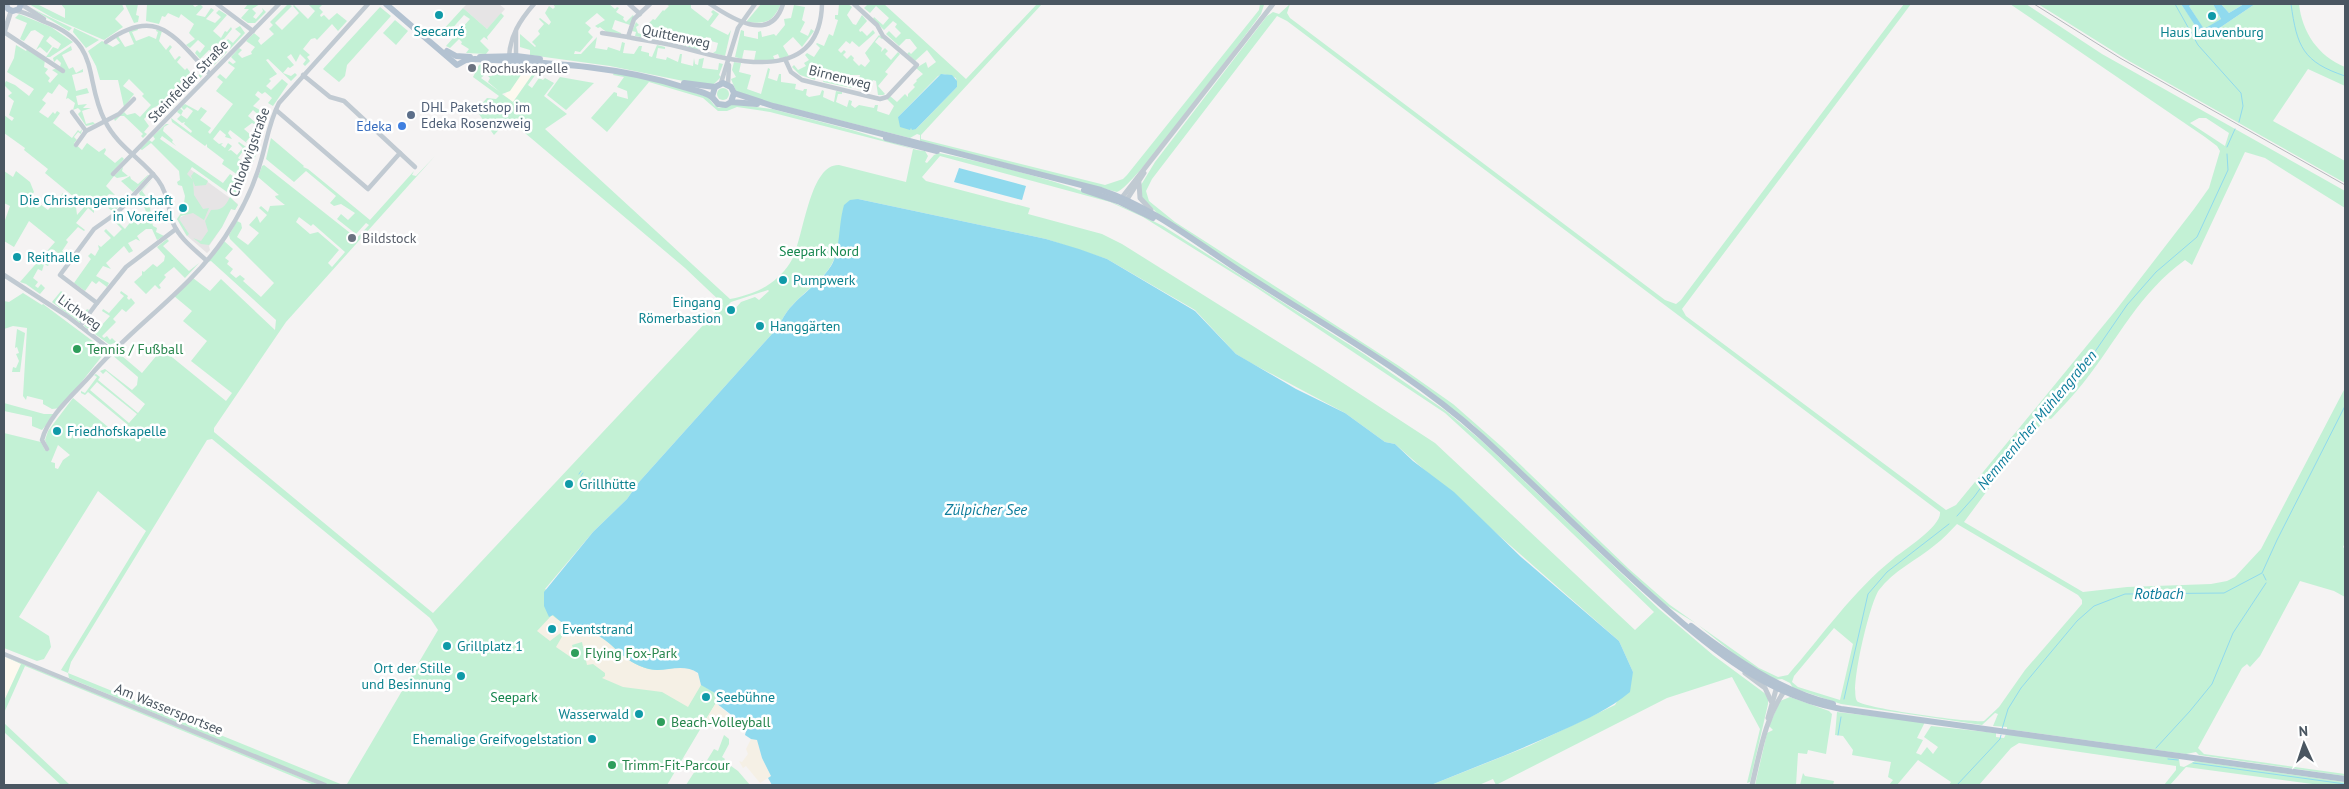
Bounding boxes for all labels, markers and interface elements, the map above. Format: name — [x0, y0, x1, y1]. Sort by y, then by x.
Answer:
marker: Seecarré — [433, 9, 445, 21]
marker: Haus Lauvenburg — [2206, 10, 2218, 22]
street label: Quittenweg — [640, 20, 712, 52]
place label: Seecarré — [413, 22, 465, 40]
place label: Haus Lauvenburg — [2160, 23, 2264, 41]
street label: Steinfelder Straße — [144, 36, 232, 126]
place label: Rochuskapelle — [482, 59, 568, 77]
street label: Birnenweg — [807, 61, 873, 93]
marker: Rochuskapelle — [466, 62, 478, 74]
place label: DHL Paketshop im Edeka Rosenzweig — [421, 98, 531, 132]
street label: Chlodwigstraße — [224, 105, 274, 199]
marker: DHL Paketshop im Edeka Rosenzweig — [405, 109, 417, 121]
place label: Edeka — [356, 117, 392, 135]
marker: Edeka — [396, 120, 408, 132]
place label: Die Christengemeinschaft in Voreifel — [20, 191, 173, 225]
marker: Die Christengemeinschaft in Voreifel — [177, 202, 189, 214]
place label: Bildstock — [362, 229, 417, 247]
marker: Bildstock — [346, 232, 358, 244]
park label: Seepark Nord — [779, 242, 859, 260]
place label: Reithalle — [27, 248, 80, 266]
marker: Reithalle — [11, 251, 23, 263]
place label: Pumpwerk — [793, 271, 856, 289]
marker: Pumpwerk — [777, 274, 789, 286]
street label: Lichweg — [55, 290, 105, 334]
place label: Eingang Römerbastion — [639, 293, 721, 327]
marker: Eingang Römerbastion — [725, 304, 737, 316]
place label: Hanggärten — [770, 317, 841, 335]
marker: Hanggärten — [754, 320, 766, 332]
place label: Tennis / Fußball — [87, 340, 183, 358]
marker: Tennis / Fußball — [71, 343, 83, 355]
water label: Nemmenicher Mühlengraben — [1973, 346, 2101, 493]
place label: Friedhofskapelle — [67, 422, 166, 440]
marker: Friedhofskapelle — [51, 425, 63, 437]
place label: Grillhütte — [579, 475, 636, 493]
marker: Grillhütte — [563, 478, 575, 490]
water label: Zülpicher See — [944, 500, 1027, 519]
water label: Rotbach — [2134, 584, 2184, 603]
place label: Eventstrand — [562, 620, 633, 638]
marker: Eventstrand — [546, 623, 558, 635]
place label: Grillplatz 1 — [457, 637, 523, 655]
marker: Grillplatz 1 — [441, 640, 453, 652]
place label: Flying Fox-Park — [585, 644, 678, 662]
marker: Flying Fox-Park — [569, 647, 581, 659]
place label: Ort der Stille und Besinnung — [362, 659, 451, 693]
marker: Ort der Stille und Besinnung — [455, 670, 467, 682]
street label: Am Wassersportsee — [112, 679, 226, 739]
park label: Seepark — [490, 688, 538, 706]
place label: Seebühne — [716, 688, 775, 706]
marker: Seebühne — [700, 691, 712, 703]
place label: Wasserwald — [559, 705, 629, 723]
marker: Wasserwald — [633, 708, 645, 720]
place label: Beach-Volleyball — [671, 713, 771, 731]
marker: Beach-Volleyball — [655, 716, 667, 728]
north arrow — [2279, 719, 2329, 769]
text: N — [2298, 722, 2308, 740]
place label: Ehemalige Greifvogelstation — [412, 730, 582, 748]
marker: Ehemalige Greifvogelstation — [586, 733, 598, 745]
place label: Trimm-Fit-Parcour — [622, 756, 730, 774]
marker: Trimm-Fit-Parcour — [606, 759, 618, 771]

